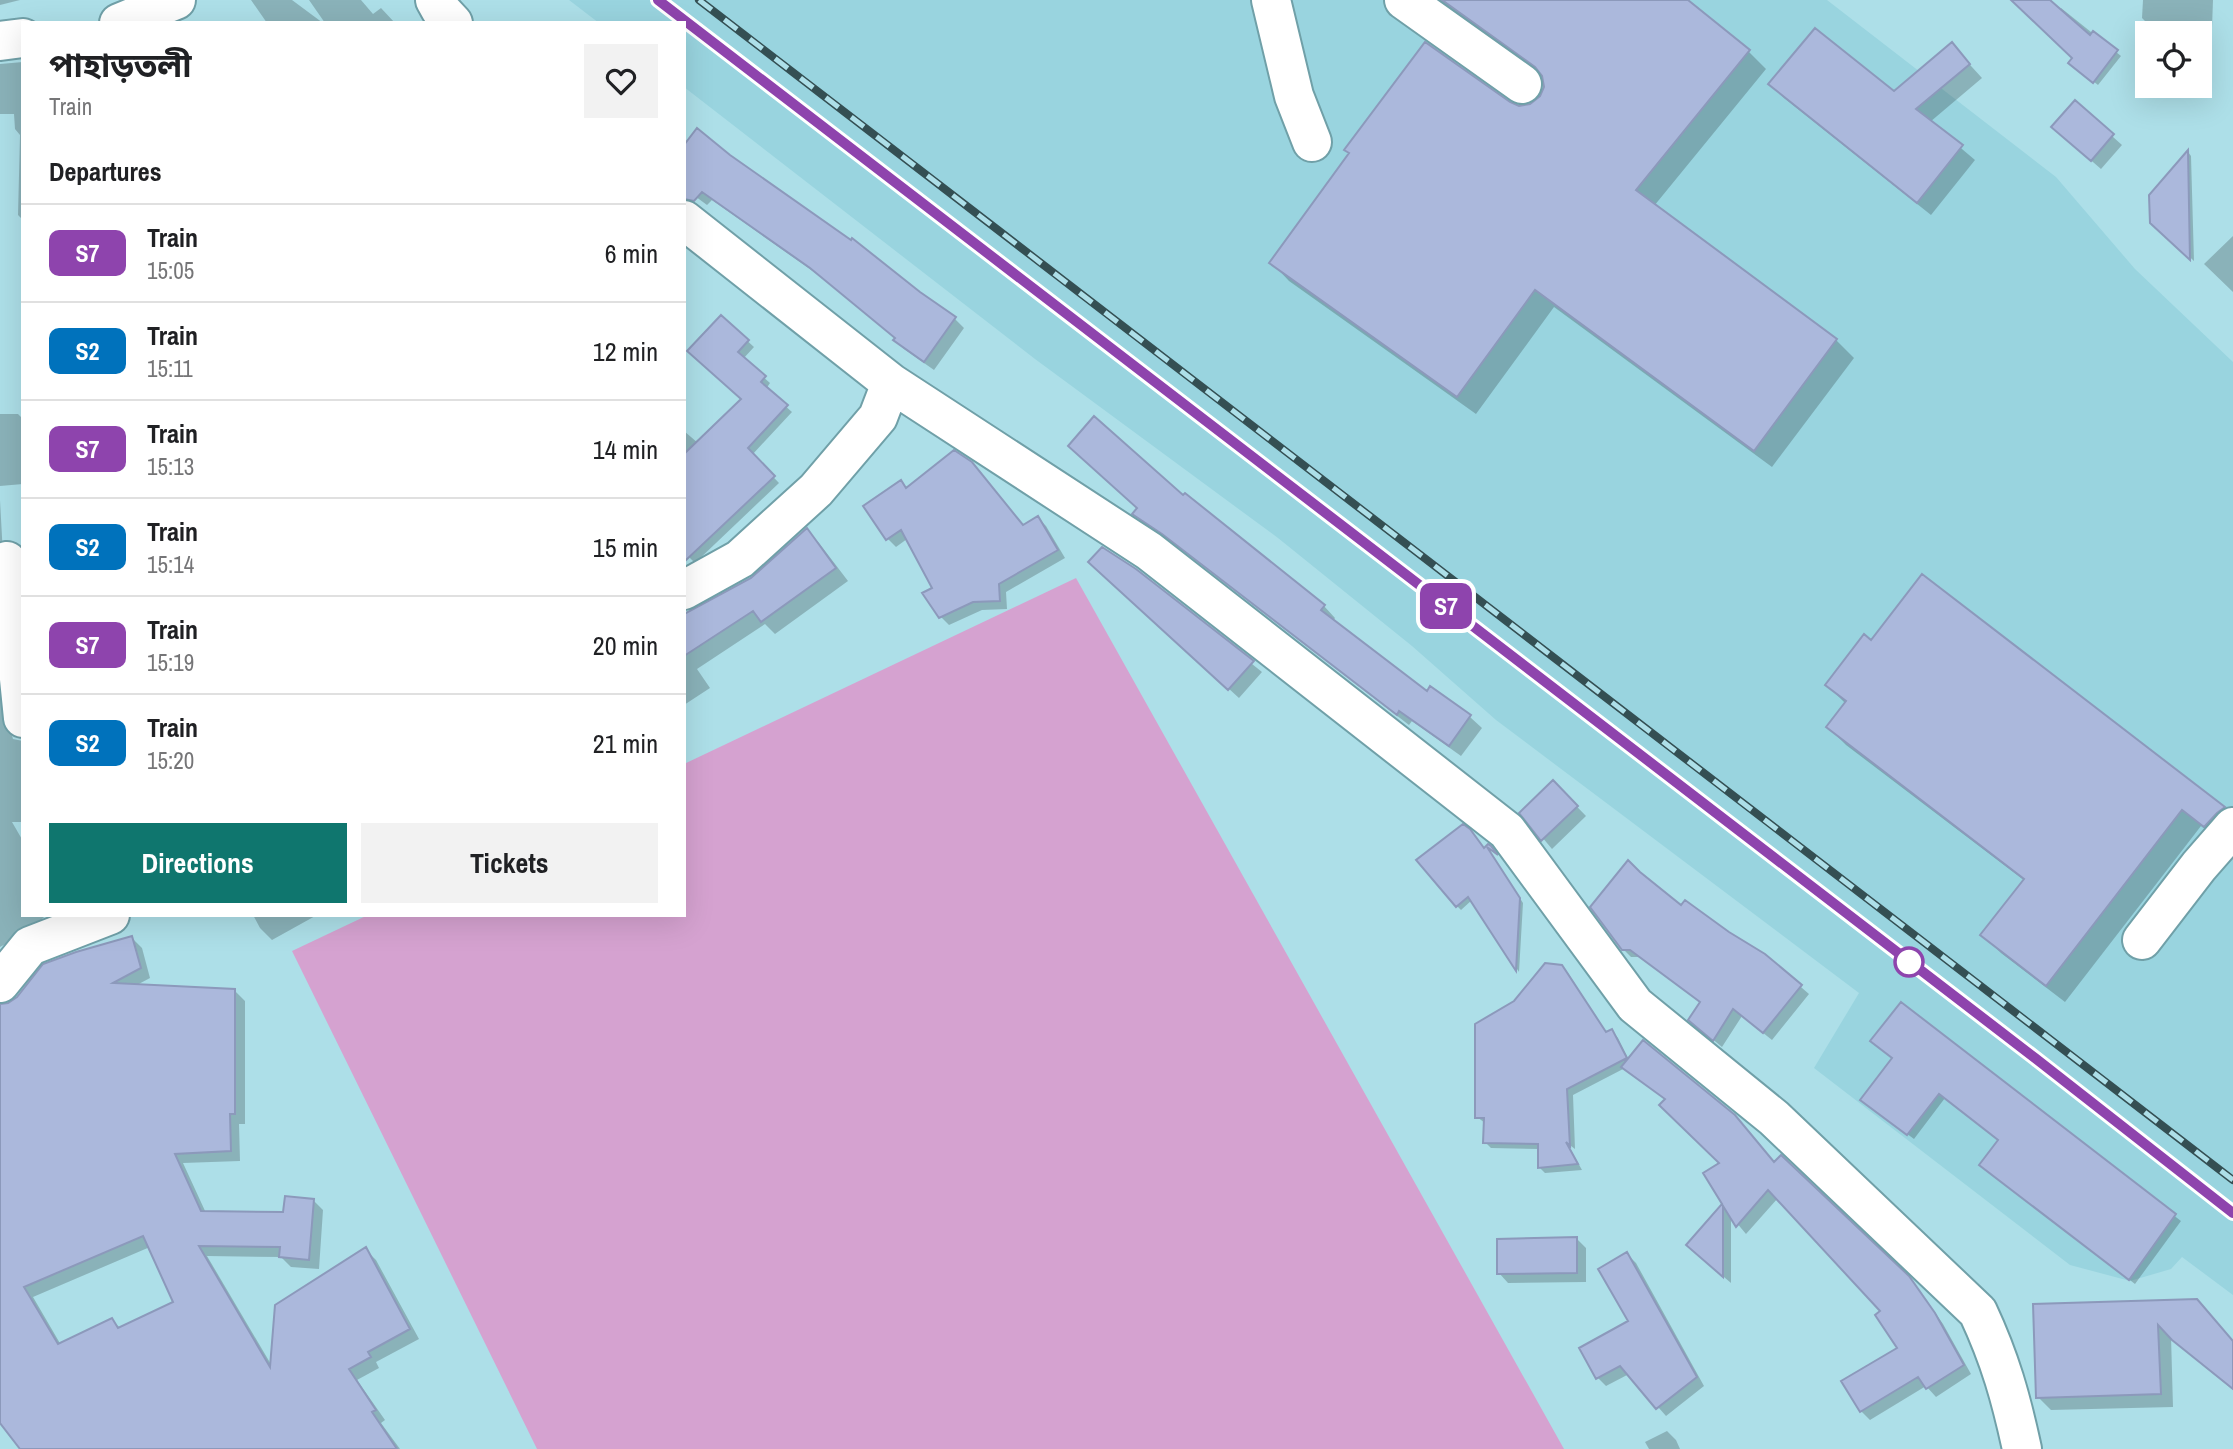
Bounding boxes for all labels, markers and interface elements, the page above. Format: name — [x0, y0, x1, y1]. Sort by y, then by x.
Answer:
map controls — [2135, 21, 2212, 98]
button: locate — [2135, 21, 2212, 98]
text: পাহাড়তলী — [49, 43, 192, 87]
button: heart — [584, 44, 658, 118]
text: Train — [49, 91, 92, 122]
text: Departures — [49, 154, 162, 189]
text: Train — [147, 220, 198, 255]
text: 6 min — [605, 236, 658, 271]
text: S7 — [75, 237, 100, 269]
text: 15:05 — [147, 255, 194, 286]
text: Train — [147, 318, 198, 353]
text: 12 min — [593, 334, 658, 369]
text: S2 — [75, 335, 100, 367]
text: 15:11 — [147, 353, 193, 384]
text: Train — [147, 416, 198, 451]
text: 14 min — [593, 432, 658, 467]
text: S7 — [75, 433, 100, 465]
text: 15:13 — [147, 451, 194, 482]
text: Train — [147, 514, 198, 549]
text: 15 min — [593, 530, 658, 565]
text: S2 — [75, 531, 100, 563]
text: 15:14 — [147, 549, 194, 580]
line badge: S7 — [1414, 583, 1478, 629]
text: S7 — [1434, 590, 1458, 622]
text: Train — [147, 612, 198, 647]
text: 20 min — [593, 628, 658, 663]
text: S7 — [75, 629, 100, 661]
text: 15:19 — [147, 647, 194, 678]
text: Train — [147, 710, 198, 745]
text: 21 min — [593, 726, 658, 761]
text: S2 — [75, 727, 100, 759]
text: 15:20 — [147, 745, 194, 776]
button: Directions — [49, 823, 347, 903]
button: Tickets — [361, 823, 658, 903]
unlabelled marker — [1894, 947, 1924, 977]

